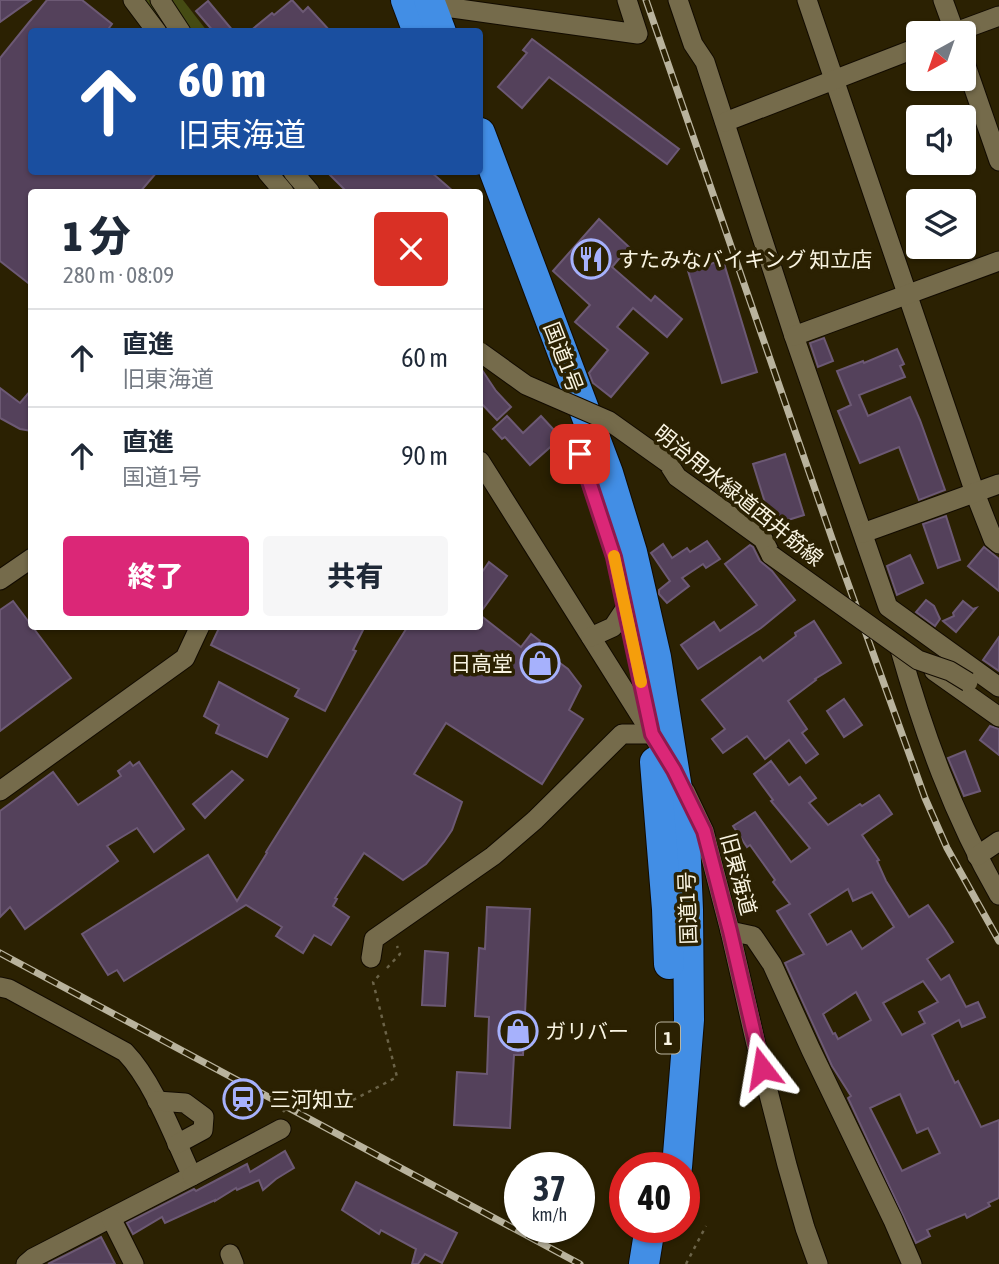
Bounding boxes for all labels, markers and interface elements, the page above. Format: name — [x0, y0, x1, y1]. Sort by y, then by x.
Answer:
north arrow — [906, 21, 976, 91]
map controls — [906, 21, 976, 259]
text: 60 m — [178, 51, 266, 107]
icon: ahead — [63, 56, 154, 147]
button: sound — [906, 105, 976, 175]
text: 旧東海道 — [178, 116, 306, 153]
button: layers — [906, 189, 976, 259]
text: 1 分 — [63, 212, 131, 260]
button: close — [374, 212, 448, 286]
restaurant icon: すたみなバイキング 知立店 — [570, 238, 612, 280]
place label: すたみなバイキング 知立店 — [618, 247, 872, 271]
text: 280 m · 08:09 — [63, 262, 174, 288]
street label: 国道1号 — [540, 319, 588, 395]
text: 直進 — [122, 329, 174, 359]
icon: ahead — [63, 339, 101, 377]
text: 60 m — [401, 343, 448, 373]
text: 旧東海道 — [122, 366, 214, 392]
street label: 明治用水緑道西井筋線 — [650, 420, 828, 570]
pin — [550, 424, 610, 484]
text: 直進 — [122, 427, 174, 457]
icon: arrive — [561, 435, 599, 473]
icon: ahead — [63, 437, 101, 475]
text: 90 m — [401, 441, 448, 471]
text: 国道1号 — [122, 464, 202, 490]
button: 終了 — [63, 536, 249, 616]
button: 共有 — [263, 536, 448, 616]
shop icon: 日高堂 — [519, 642, 561, 684]
place label: 日高堂 — [450, 651, 513, 675]
street label: 旧東海道 — [717, 830, 761, 918]
street label: 国道1号 — [674, 871, 700, 945]
shop icon: ガリバー — [497, 1010, 539, 1052]
place label: ガリバー — [545, 1019, 629, 1043]
road number: 1 — [656, 1022, 680, 1054]
position arrow — [725, 1031, 799, 1105]
station icon: 三河知立 — [222, 1078, 264, 1120]
place label: 三河知立 — [270, 1087, 354, 1111]
speed limit sign: 40 — [609, 1152, 700, 1243]
text: 37 — [533, 1168, 566, 1208]
text: km/h — [532, 1204, 567, 1225]

